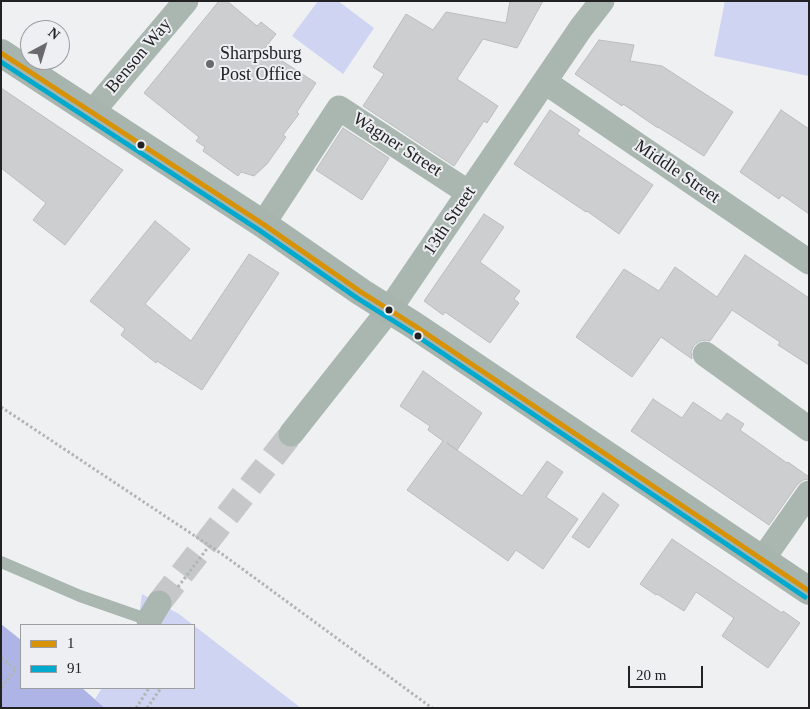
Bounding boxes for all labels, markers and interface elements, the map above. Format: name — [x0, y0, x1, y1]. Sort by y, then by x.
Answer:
street label: Benson Way — [101, 14, 177, 98]
north arrow — [20, 20, 70, 70]
text: N — [45, 25, 63, 43]
place label: Sharpsburg Post Office — [220, 43, 302, 86]
marker: Sharpsburg Post Office — [204, 58, 216, 70]
street label: Wagner Street — [348, 108, 446, 182]
street label: Middle Street — [630, 136, 724, 208]
unlabelled marker — [136, 140, 146, 150]
street label: 13th Street — [419, 182, 481, 260]
unlabelled marker — [384, 305, 394, 315]
unlabelled marker — [413, 331, 423, 341]
legend — [20, 624, 195, 689]
text: 1 — [67, 635, 75, 651]
scale bar — [630, 656, 705, 688]
text: 91 — [67, 660, 82, 676]
text: 20 m — [636, 667, 666, 683]

